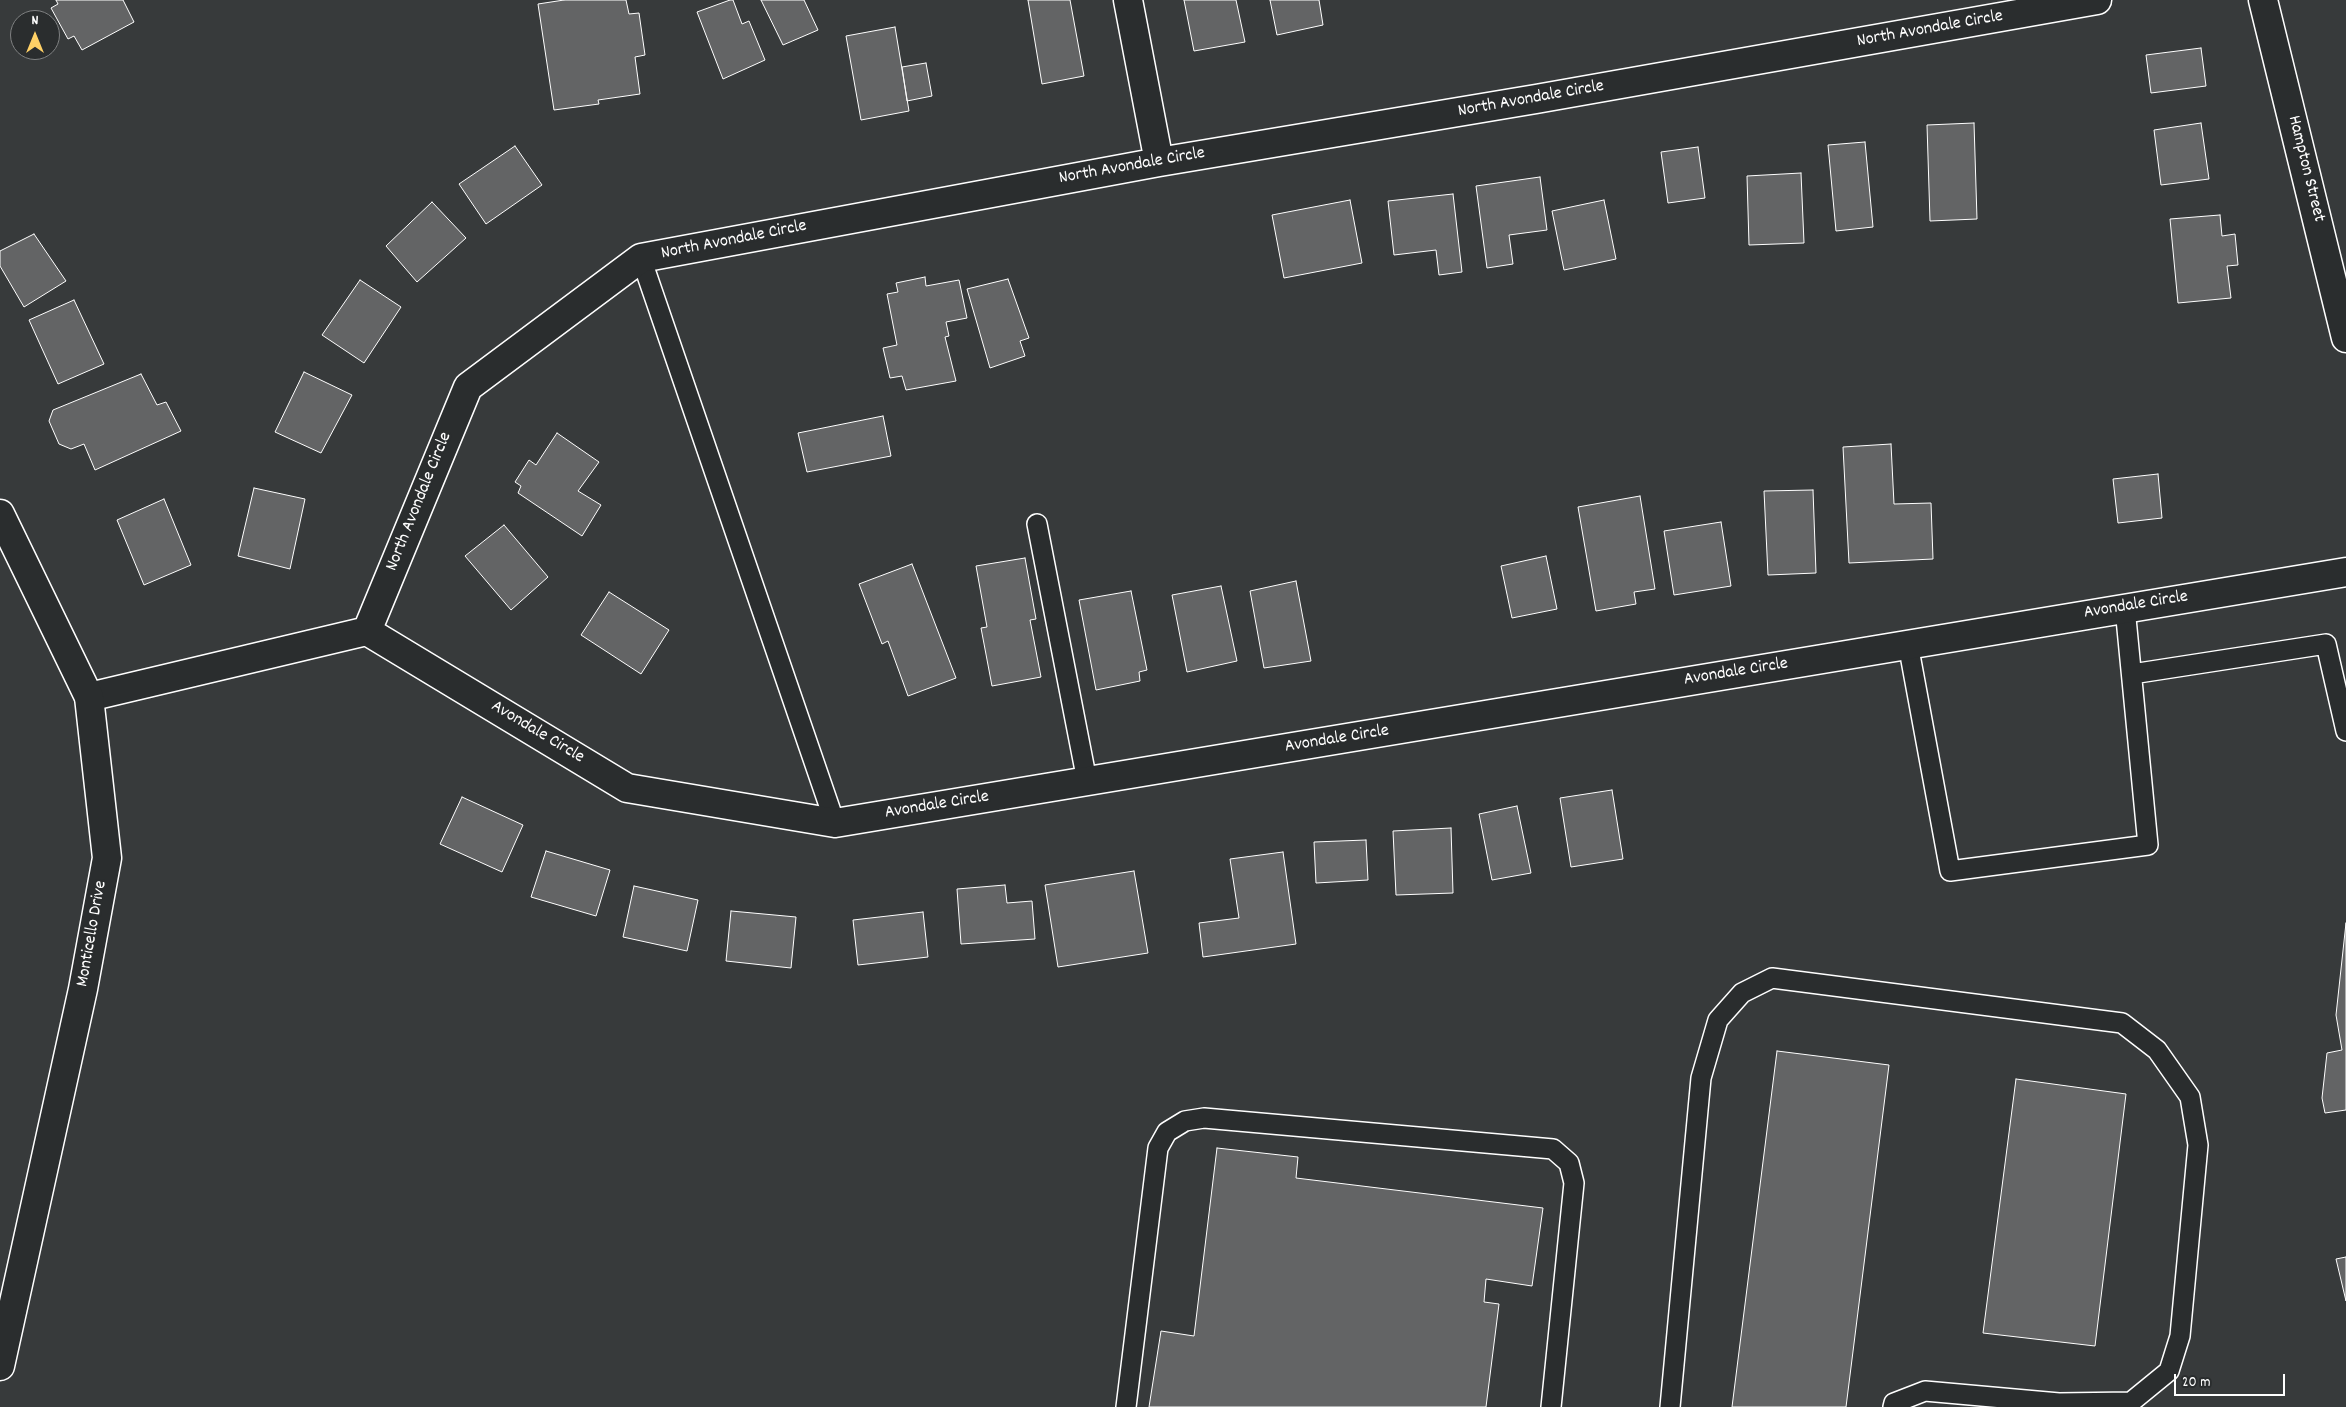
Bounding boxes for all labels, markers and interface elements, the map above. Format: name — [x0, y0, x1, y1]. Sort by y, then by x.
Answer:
street label: North Avondale Circle — [1855, 7, 2005, 53]
north arrow — [10, 10, 60, 60]
text: N — [32, 11, 38, 31]
street label: North Avondale Circle — [1456, 77, 1606, 123]
street label: Hampton Street — [2281, 113, 2329, 225]
street label: North Avondale Circle — [1057, 144, 1207, 190]
street label: North Avondale Circle — [659, 216, 809, 266]
street label: North Avondale Circle — [382, 429, 458, 575]
street label: Avondale Circle — [2082, 587, 2190, 625]
street label: Avondale Circle — [1682, 654, 1790, 692]
street label: Avondale Circle — [486, 697, 588, 769]
street label: Avondale Circle — [1283, 721, 1391, 759]
street label: Avondale Circle — [883, 787, 991, 825]
street label: Monticello Drive — [73, 879, 113, 989]
scale bar — [2176, 1364, 2287, 1396]
text: 20 m — [2182, 1372, 2210, 1394]

